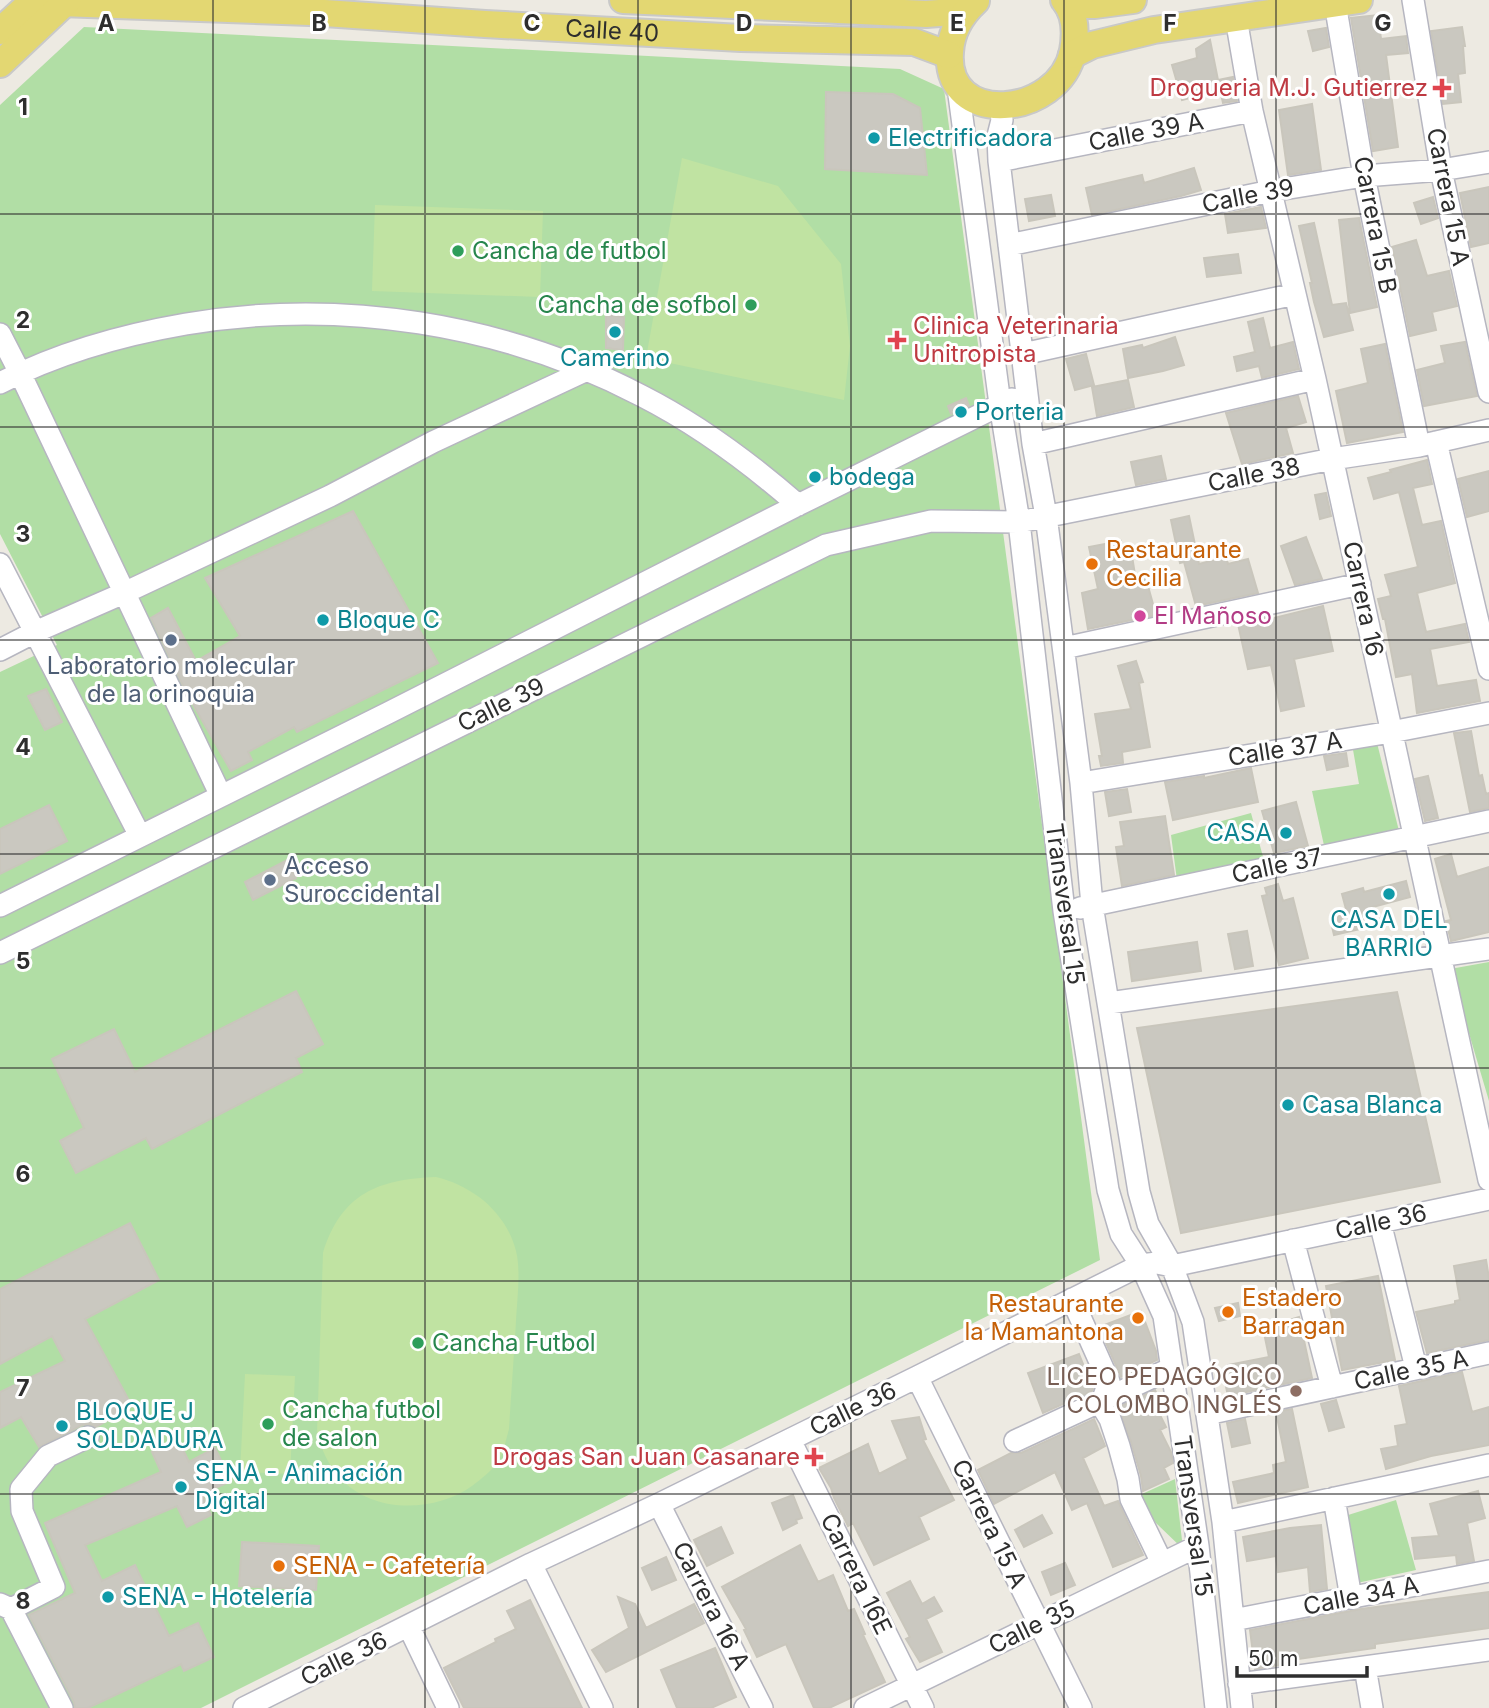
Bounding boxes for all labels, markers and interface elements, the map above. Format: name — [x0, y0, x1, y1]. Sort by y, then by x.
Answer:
text: A — [97, 9, 115, 37]
text: B — [311, 9, 327, 37]
text: C — [523, 9, 541, 37]
text: D — [736, 9, 752, 37]
text: E — [950, 9, 964, 37]
text: F — [1163, 9, 1177, 37]
text: G — [1374, 9, 1392, 37]
street label: Calle 40 — [565, 13, 660, 48]
place label: Drogueria M.J. Gutierrez — [1149, 73, 1428, 102]
marker: Drogueria M.J. Gutierrez — [1434, 80, 1450, 96]
text: 1 — [18, 93, 28, 121]
street label: Calle 39 A — [1086, 106, 1206, 157]
place label: Electrificadora — [888, 123, 1053, 152]
street label: Carrera 15 A — [1421, 125, 1476, 268]
marker: Electrificadora — [866, 130, 882, 146]
street label: Carrera 15 B — [1348, 154, 1403, 296]
street label: Calle 39 — [1199, 172, 1296, 219]
place label: Cancha de futbol — [472, 236, 667, 265]
marker: Cancha de futbol — [450, 243, 466, 259]
place label: Cancha de sofbol — [537, 290, 737, 319]
marker: Cancha de sofbol — [743, 297, 759, 313]
text: 2 — [16, 306, 30, 334]
place label: Clinica Veterinaria Unitropista — [913, 311, 1119, 368]
marker: Camerino — [607, 324, 623, 340]
marker: Clinica Veterinaria Unitropista — [887, 330, 907, 350]
place label: Camerino — [560, 343, 670, 372]
place label: Porteria — [975, 397, 1064, 426]
marker: Porteria — [953, 404, 969, 420]
street label: Calle 38 — [1205, 451, 1302, 498]
place label: bodega — [829, 462, 915, 491]
marker: bodega — [807, 469, 823, 485]
text: 3 — [16, 520, 30, 548]
place label: Restaurante Cecilia — [1106, 535, 1242, 592]
street label: Carrera 16 — [1337, 539, 1390, 659]
marker: Restaurante Cecilia — [1084, 556, 1100, 572]
place label: El Mañoso — [1154, 601, 1272, 630]
place label: Bloque C — [337, 605, 440, 634]
marker: El Mañoso — [1132, 608, 1148, 624]
marker: Bloque C — [315, 612, 331, 628]
marker: Laboratorio molecular de la orinoquia — [163, 632, 179, 648]
place label: Laboratorio molecular de la orinoquia — [47, 651, 295, 708]
street label: Calle 39 — [453, 671, 549, 738]
street label: Calle 37 A — [1226, 725, 1344, 772]
text: 4 — [15, 733, 31, 761]
place label: CASA — [1206, 818, 1272, 847]
street label: Transversal 15 — [1040, 821, 1091, 986]
marker: CASA — [1278, 825, 1294, 841]
street label: Calle 37 — [1229, 842, 1325, 889]
place label: Acceso Suroccidental — [284, 851, 440, 908]
marker: Acceso Suroccidental — [262, 872, 278, 888]
marker: CASA DEL BARRIO — [1381, 886, 1397, 902]
place label: CASA DEL BARRIO — [1330, 905, 1448, 962]
text: 5 — [16, 947, 30, 975]
place label: Casa Blanca — [1302, 1090, 1443, 1119]
marker: Casa Blanca — [1280, 1097, 1296, 1113]
text: 6 — [16, 1160, 30, 1188]
street label: Calle 36 — [1332, 1198, 1429, 1245]
place label: Estadero Barragan — [1242, 1283, 1345, 1340]
place label: Restaurante la Mamantona — [964, 1289, 1124, 1346]
marker: Estadero Barragan — [1220, 1304, 1236, 1320]
marker: Restaurante la Mamantona — [1130, 1310, 1146, 1326]
place label: Cancha Futbol — [432, 1328, 596, 1357]
marker: Cancha Futbol — [410, 1335, 426, 1351]
street label: Calle 35 A — [1351, 1343, 1471, 1396]
place label: LICEO PEDAGÓGICO COLOMBO INGLÉS — [1046, 1362, 1282, 1419]
text: 7 — [16, 1374, 30, 1402]
street label: Calle 36 — [805, 1375, 901, 1442]
marker: LICEO PEDAGÓGICO COLOMBO INGLÉS — [1288, 1383, 1304, 1399]
place label: Cancha futbol de salon — [282, 1395, 441, 1452]
place label: BLOQUE J SOLDADURA — [76, 1397, 224, 1454]
marker: Cancha futbol de salon — [260, 1416, 276, 1432]
marker: BLOQUE J SOLDADURA — [54, 1418, 70, 1434]
street label: Transversal 15 — [1168, 1433, 1219, 1598]
place label: Drogas San Juan Casanare — [493, 1442, 800, 1471]
marker: Drogas San Juan Casanare — [806, 1449, 822, 1465]
street label: Carrera 15 A — [946, 1455, 1033, 1593]
place label: SENA - Animación Digital — [195, 1458, 403, 1515]
marker: SENA - Animación Digital — [173, 1479, 189, 1495]
street label: Carrera 16E — [815, 1508, 898, 1639]
street label: Carrera 16 A — [667, 1537, 756, 1675]
place label: SENA - Cafetería — [293, 1551, 486, 1580]
marker: SENA - Cafetería — [271, 1558, 287, 1574]
street label: Calle 34 A — [1301, 1570, 1421, 1621]
place label: SENA - Hotelería — [122, 1582, 313, 1611]
text: 8 — [16, 1587, 30, 1615]
marker: SENA - Hotelería — [100, 1589, 116, 1605]
street label: Calle 35 — [984, 1593, 1080, 1660]
street label: Calle 36 — [296, 1625, 392, 1692]
scale bar — [1237, 1634, 1366, 1678]
text: 50 m — [1248, 1646, 1298, 1671]

